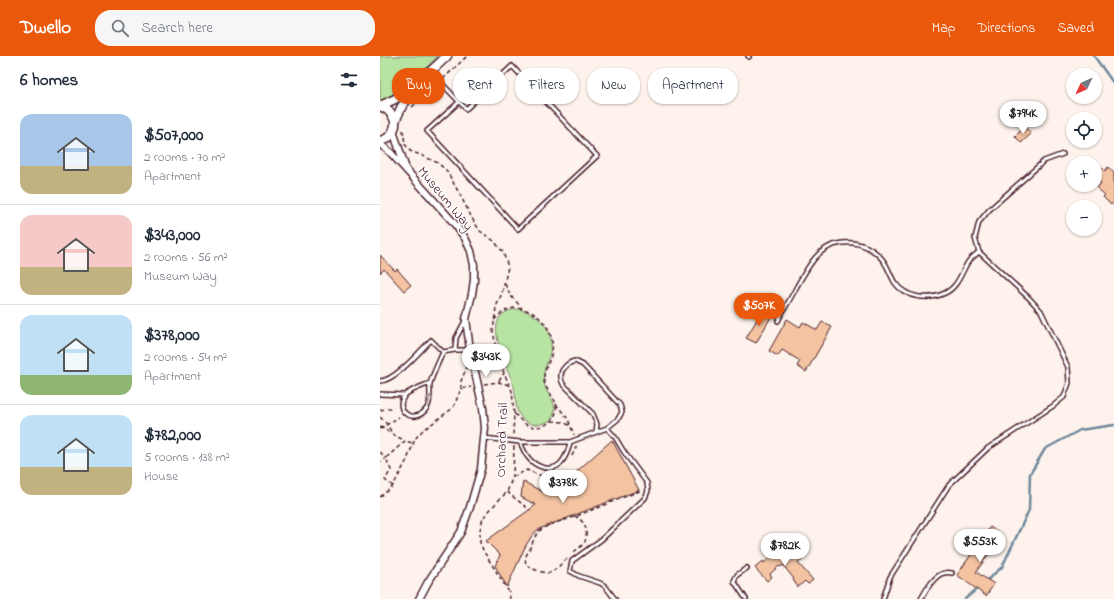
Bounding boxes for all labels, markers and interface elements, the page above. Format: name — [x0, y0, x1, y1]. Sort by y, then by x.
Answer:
search box — [95, 10, 375, 46]
text: Dwello — [20, 15, 71, 42]
icon: search — [109, 17, 131, 39]
text: Search here — [141, 17, 213, 39]
text: Map — [932, 18, 955, 39]
text: Directions — [977, 18, 1035, 39]
text: Saved — [1057, 18, 1094, 39]
text: 6 homes — [20, 68, 78, 93]
chip: Buy — [392, 68, 445, 104]
chip: Rent — [453, 68, 507, 104]
chip: Filters — [515, 68, 579, 104]
chip: New — [587, 68, 640, 104]
chip: Apartment — [648, 68, 738, 104]
north arrow — [1066, 68, 1102, 104]
map controls — [1066, 68, 1102, 236]
icon: filters — [338, 69, 360, 91]
pin: $794K — [995, 101, 1051, 135]
text: $794K — [1009, 104, 1037, 123]
button: locate — [1066, 112, 1102, 148]
text: $507,000 — [144, 123, 203, 148]
icon: home — [52, 130, 100, 178]
text: 2 rooms · 70 m² — [144, 148, 225, 167]
button: + — [1066, 156, 1102, 192]
street label: Museum Way — [411, 162, 478, 237]
text: Apartment — [144, 167, 201, 186]
button: − — [1066, 200, 1102, 236]
text: $343,000 — [144, 223, 200, 248]
icon: home — [52, 231, 100, 279]
text: 2 rooms · 56 m² — [144, 248, 228, 267]
text: Museum Way — [144, 267, 217, 286]
pin: $507K — [731, 293, 787, 327]
text: $507K — [743, 296, 775, 315]
text: $378,000 — [144, 323, 200, 348]
icon: home — [52, 331, 100, 379]
pin: $343K — [458, 344, 514, 378]
text: $343K — [471, 347, 501, 366]
text: 2 rooms · 54 m² — [144, 348, 227, 367]
text: Apartment — [144, 367, 201, 386]
one-way arrow — [425, 395, 433, 408]
street label: Orchard Trail — [491, 402, 514, 478]
text: $782,000 — [144, 423, 201, 448]
icon: home — [52, 431, 100, 479]
text: 5 rooms · 138 m² — [144, 448, 230, 467]
text: House — [144, 467, 178, 486]
pin: $378K — [535, 470, 591, 504]
text: $378K — [548, 473, 578, 492]
pin: $553K — [952, 529, 1008, 563]
text: $553K — [963, 532, 997, 551]
pin: $782K — [757, 533, 813, 567]
text: $782K — [770, 536, 800, 555]

